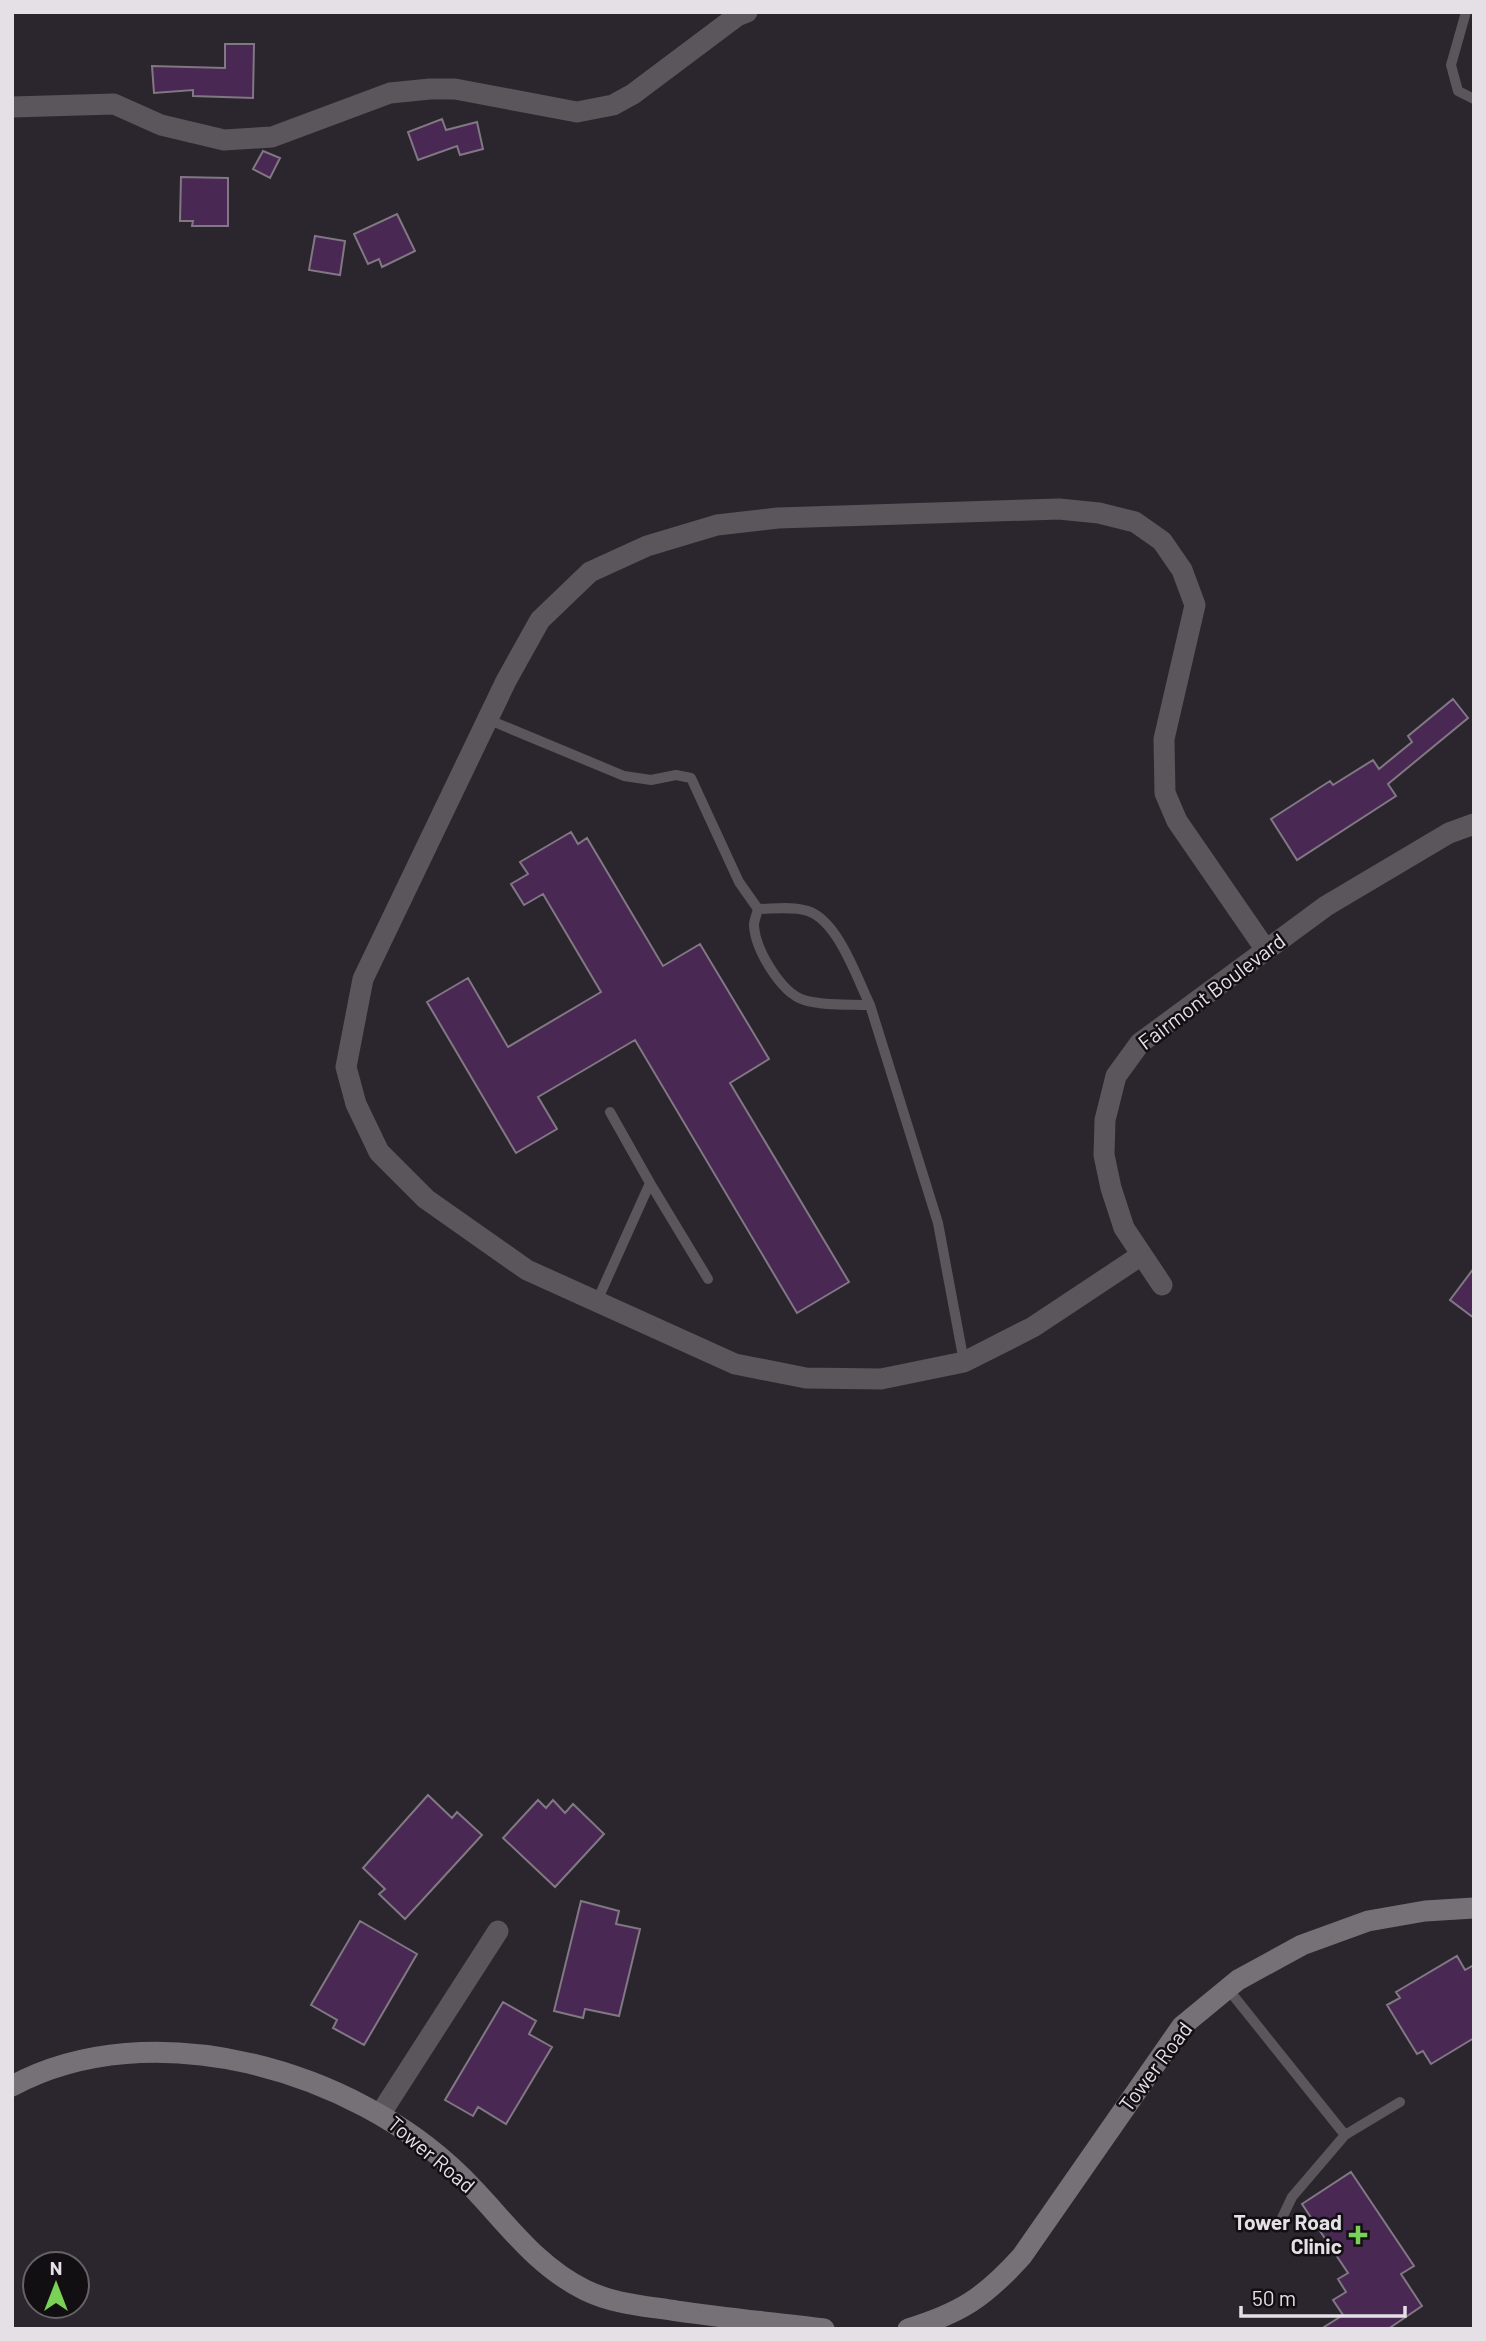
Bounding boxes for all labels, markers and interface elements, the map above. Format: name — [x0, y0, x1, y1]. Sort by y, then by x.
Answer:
street label: Fairmont Boulevard — [1133, 927, 1290, 1054]
street label: Tower Road — [1113, 2016, 1197, 2116]
street label: Tower Road — [383, 2110, 481, 2197]
place label: Tower Road Clinic — [1233, 2209, 1342, 2258]
marker: Tower Road Clinic — [1348, 2225, 1368, 2245]
north arrow — [21, 2250, 91, 2320]
text: N — [50, 2256, 62, 2279]
scale bar — [1241, 2274, 1406, 2318]
text: 50 m — [1252, 2285, 1296, 2310]

